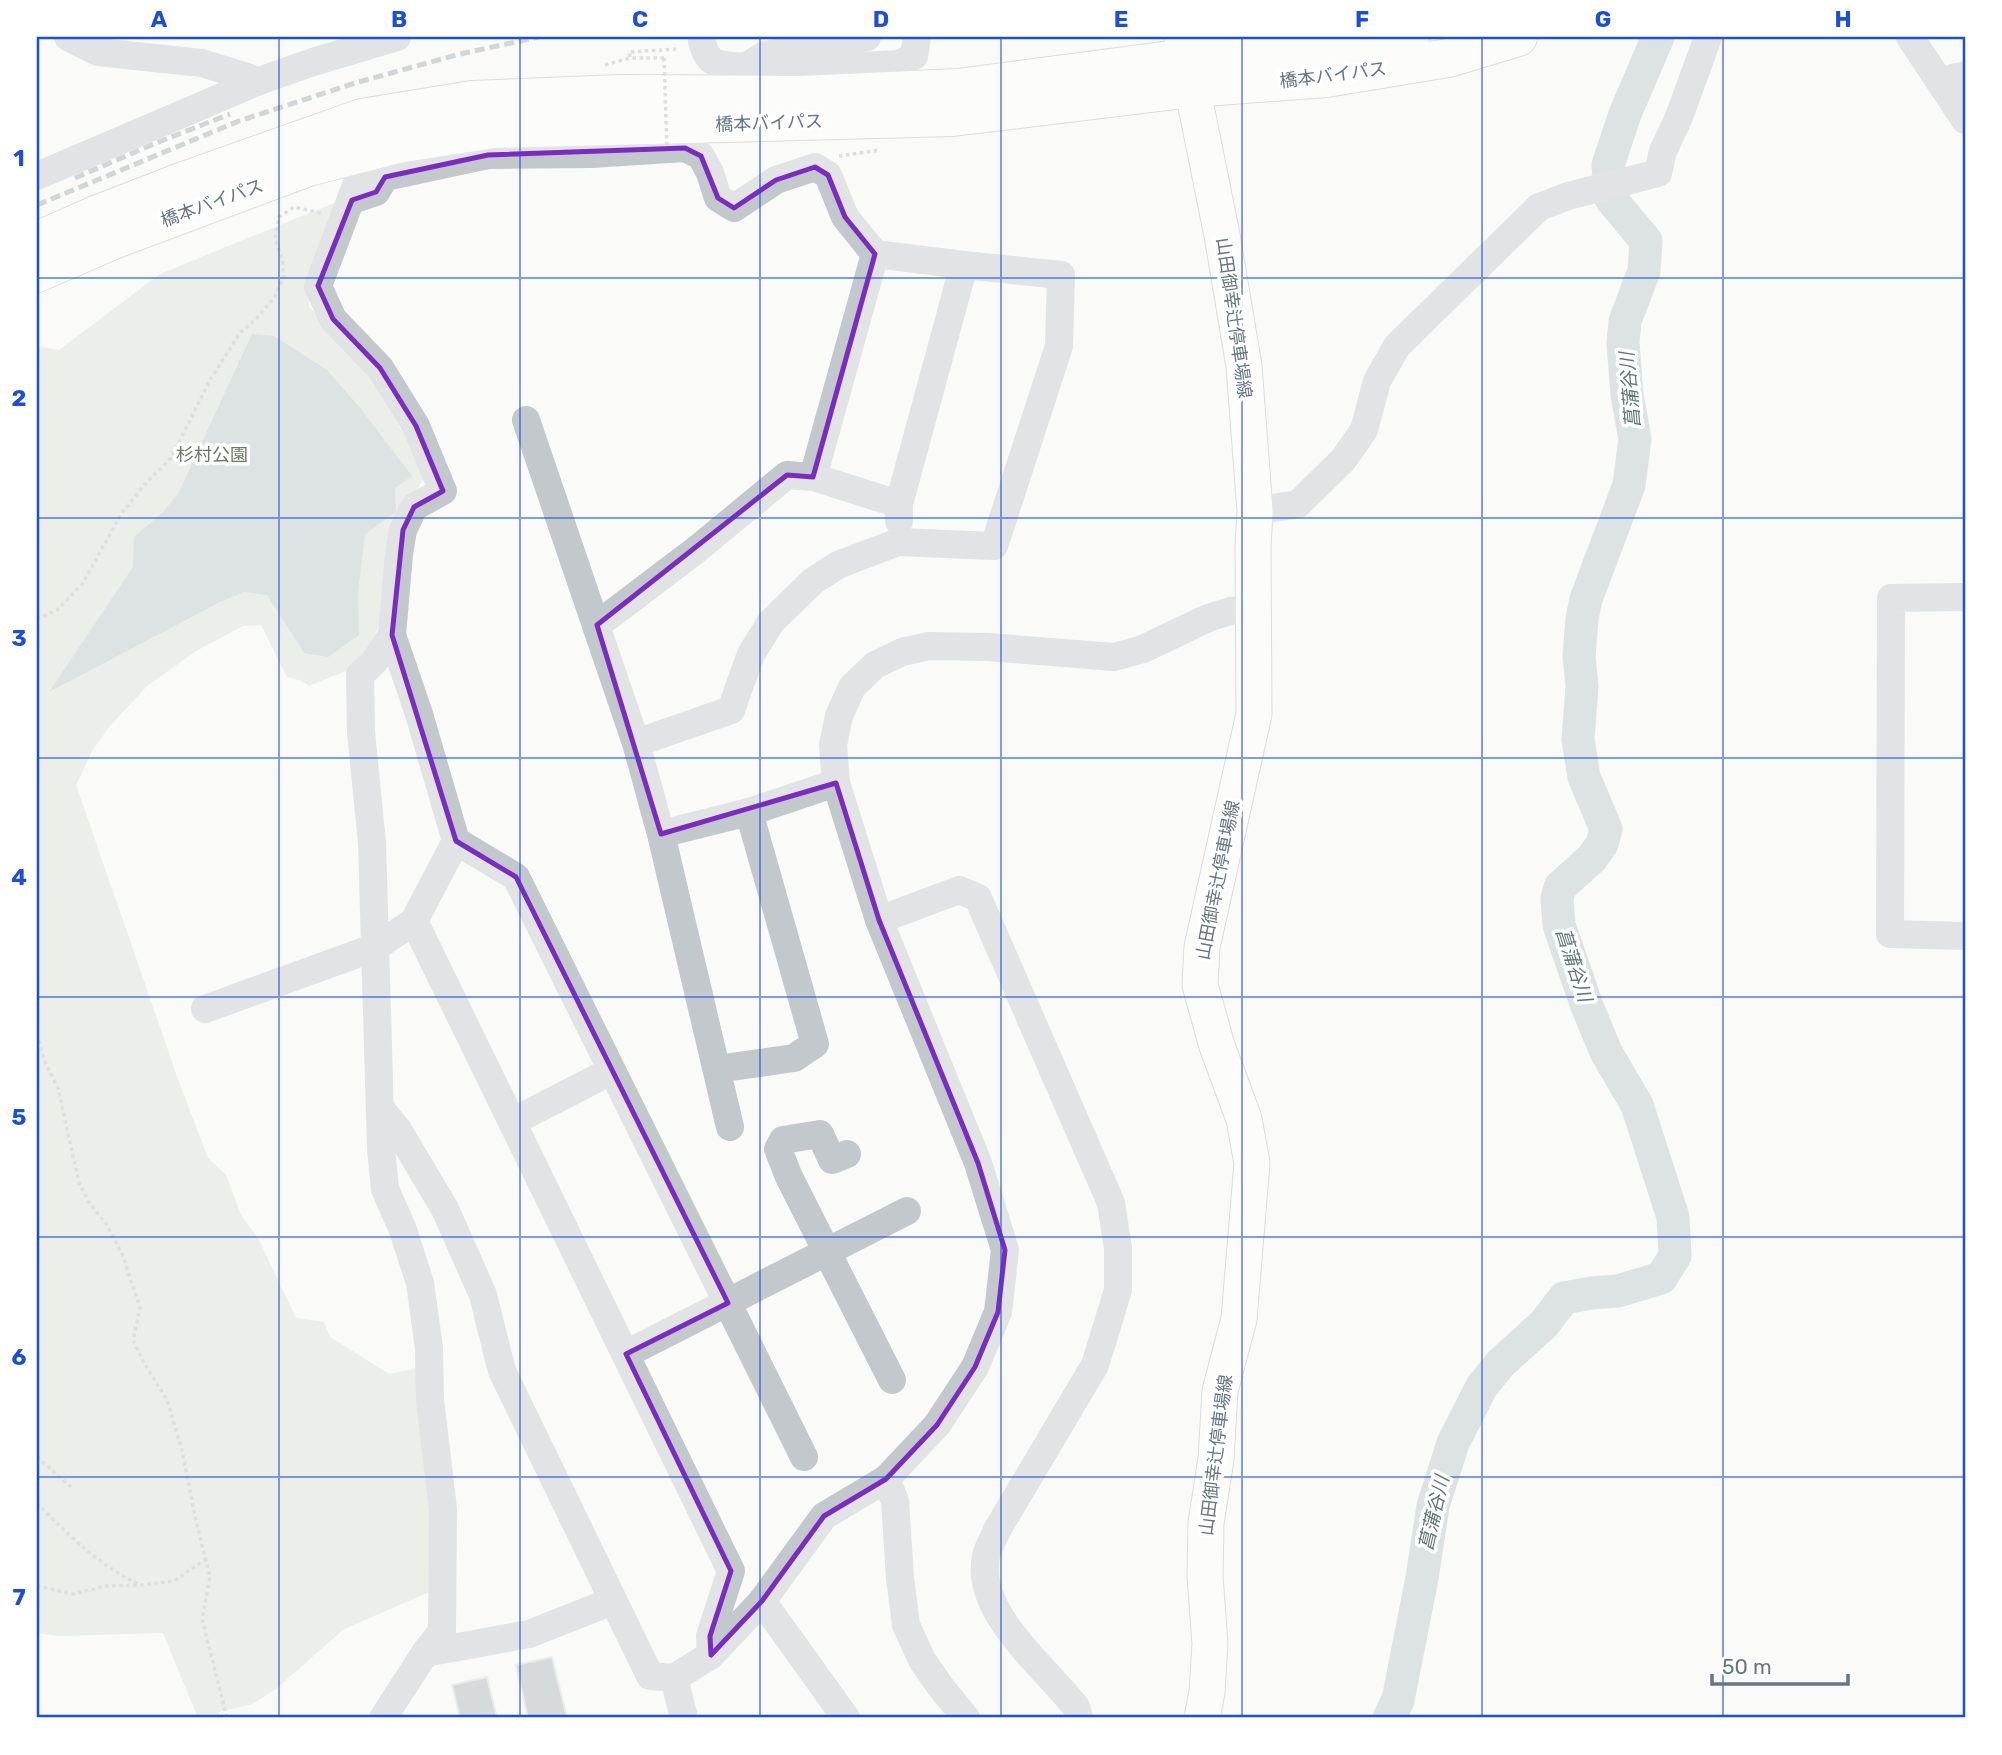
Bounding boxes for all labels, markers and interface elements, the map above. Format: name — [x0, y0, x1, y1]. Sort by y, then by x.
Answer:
text: A — [151, 5, 168, 33]
text: B — [391, 5, 407, 33]
text: C — [632, 5, 648, 33]
text: D — [873, 5, 889, 33]
text: E — [1114, 5, 1128, 33]
text: F — [1355, 5, 1369, 33]
text: G — [1595, 5, 1611, 33]
text: H — [1834, 5, 1852, 33]
street label: 橋本バイパス — [1278, 58, 1388, 92]
street label: 橋本バイパス — [715, 110, 823, 136]
text: 1 — [13, 144, 25, 172]
street label: 橋本バイパス — [158, 174, 266, 232]
street label: 山田御幸辻停車場線 — [1212, 236, 1256, 400]
water label: 菖蒲谷川 — [1615, 349, 1645, 429]
text: 2 — [12, 384, 26, 412]
park label: 杉村公園 — [176, 444, 248, 466]
text: 3 — [11, 624, 27, 652]
street label: 山田御幸辻停車場線 — [1192, 798, 1244, 962]
text: 4 — [11, 863, 27, 891]
water label: 菖蒲谷川 — [1551, 925, 1597, 1007]
text: 5 — [12, 1103, 27, 1131]
text: 6 — [12, 1343, 27, 1371]
street label: 山田御幸辻停車場線 — [1195, 1373, 1237, 1537]
water label: 菖蒲谷川 — [1414, 1471, 1454, 1553]
text: 7 — [12, 1583, 26, 1611]
scale bar — [1712, 1643, 1848, 1687]
text: 50 m — [1722, 1654, 1772, 1679]

